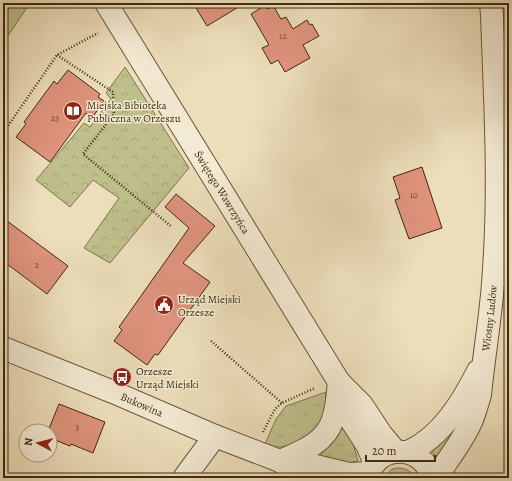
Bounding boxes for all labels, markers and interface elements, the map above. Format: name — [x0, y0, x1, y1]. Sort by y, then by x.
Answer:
house number: 12 — [279, 30, 287, 42]
place label: Miejska Bibioteka Publiczna w Orzeszu — [87, 98, 181, 126]
library icon: Miejska Bibioteka Publiczna w Orzeszu — [62, 100, 84, 122]
house number: 23 — [51, 112, 59, 124]
street label: Świętego Wawrzyńca — [191, 148, 254, 238]
house number: 10 — [410, 189, 418, 201]
house number: 2 — [35, 259, 40, 271]
street label: Wiosny Ludów — [478, 284, 501, 353]
place label: Urząd Miejski Orzesze — [178, 292, 241, 320]
public building icon: Urząd Miejski Orzesze — [153, 294, 175, 316]
place label: Orzesze Urząd Miejski — [136, 364, 199, 392]
bus stop icon: Orzesze Urząd Miejski — [111, 366, 133, 388]
street label: Bukowina — [118, 389, 166, 421]
house number: 3 — [75, 421, 79, 433]
north arrow — [18, 423, 58, 463]
text: N — [21, 437, 37, 447]
scale bar — [366, 437, 435, 463]
text: 20 m — [372, 443, 396, 459]

